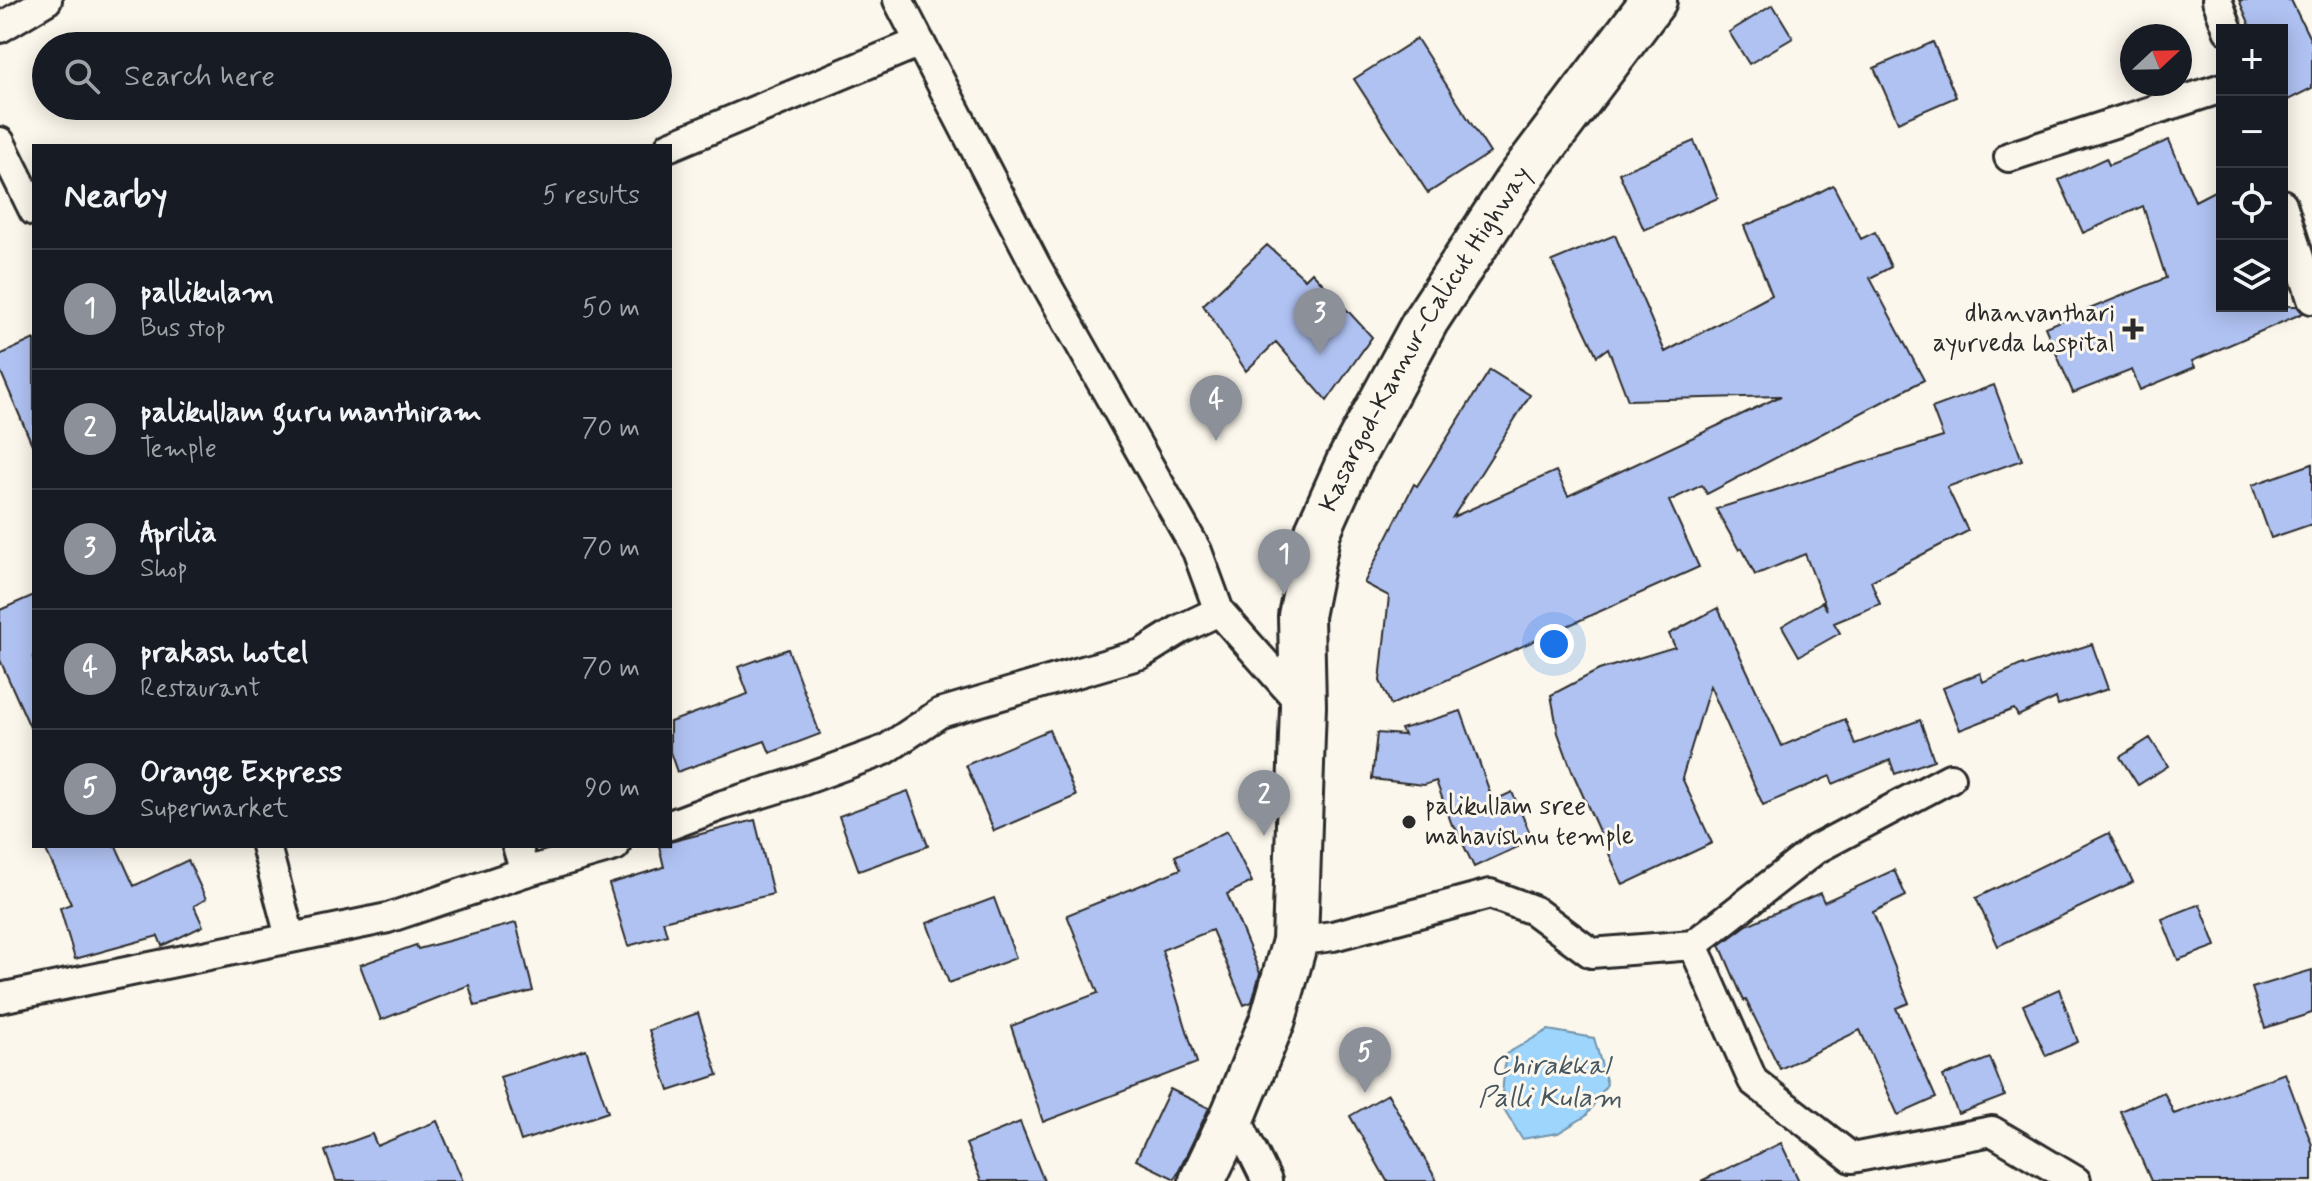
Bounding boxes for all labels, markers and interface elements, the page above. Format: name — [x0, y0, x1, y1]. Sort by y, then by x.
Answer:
north arrow — [2120, 24, 2192, 96]
map controls — [2216, 24, 2288, 312]
button: + — [2216, 24, 2288, 96]
search box — [32, 32, 672, 120]
icon: search — [60, 54, 104, 98]
text: Search here — [124, 57, 275, 96]
button: − — [2216, 96, 2288, 168]
street label: Kasargod-Kannur-Calicut Highway — [1312, 159, 1540, 517]
button: locate — [2216, 168, 2288, 240]
text: Nearby — [64, 174, 168, 219]
text: 5 results — [542, 179, 640, 213]
button: layers — [2216, 240, 2288, 312]
text: pallikulam — [140, 273, 274, 312]
pin: 3 — [1294, 288, 1346, 354]
text: 1 — [84, 292, 96, 326]
text: 50 m — [582, 292, 640, 326]
place label: dhanvanthari ayurveda hospital — [1933, 297, 2115, 361]
text: Bus stop — [140, 312, 226, 346]
marker: dhanvanthari ayurveda hospital — [2122, 318, 2144, 340]
pin: 4 — [1190, 375, 1242, 441]
text: palikullam guru manthiram — [140, 393, 482, 432]
text: 2 — [84, 412, 96, 446]
text: 70 m — [582, 412, 640, 446]
text: Temple — [140, 432, 217, 466]
text: Aprilia — [140, 513, 217, 552]
pin: 1 — [1258, 529, 1310, 595]
text: 3 — [84, 532, 96, 566]
text: 70 m — [582, 532, 640, 566]
text: Shop — [140, 552, 188, 586]
your location — [1534, 624, 1574, 664]
text: prakash hotel — [140, 633, 308, 672]
text: 4 — [82, 652, 98, 686]
text: 70 m — [582, 652, 640, 686]
text: Restaurant — [140, 672, 261, 706]
text: Orange Express — [140, 753, 342, 792]
pin: 2 — [1238, 770, 1290, 836]
text: 5 — [82, 772, 98, 806]
text: 90 m — [585, 772, 640, 806]
place label: palikullam sree mahavishnu temple — [1425, 790, 1634, 854]
text: Supermarket — [140, 792, 288, 826]
marker: palikullam sree mahavishnu temple — [1400, 813, 1418, 831]
pin: 5 — [1339, 1027, 1391, 1093]
water label: Chirakkal Palli Kulam — [1478, 1048, 1622, 1117]

